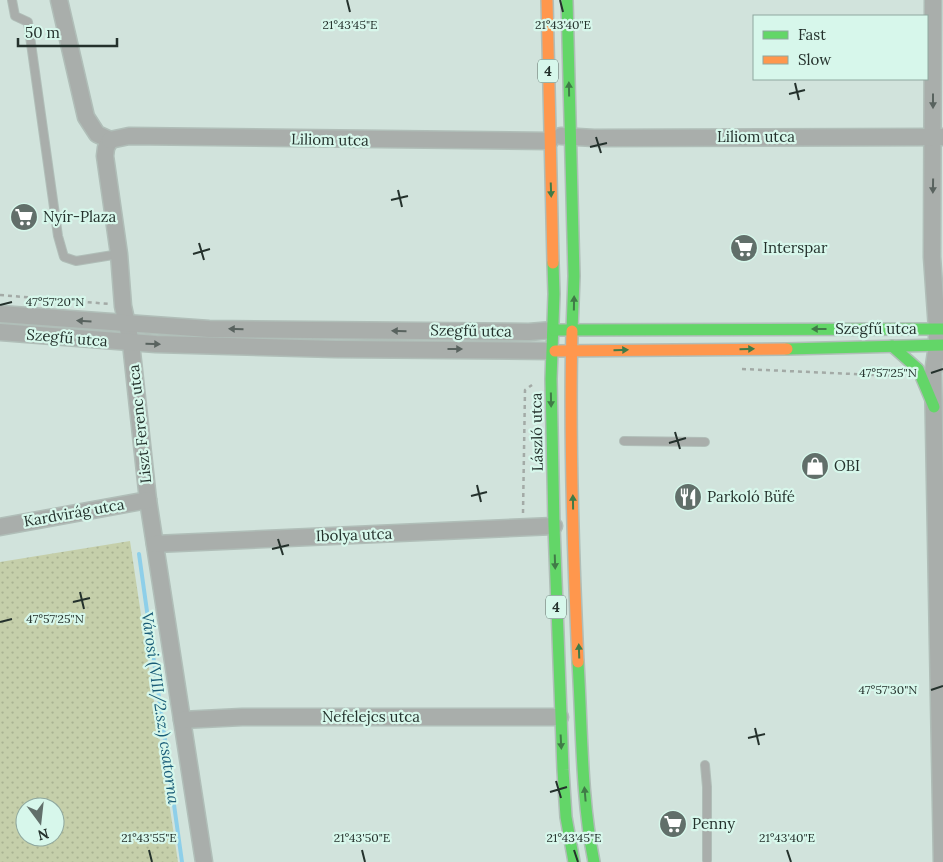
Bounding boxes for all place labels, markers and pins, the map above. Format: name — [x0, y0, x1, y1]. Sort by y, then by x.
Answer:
supermarket icon: Nyír-Plaza — [9, 202, 39, 232]
place label: Nyír-Plaza — [43, 207, 116, 226]
supermarket icon: Interspar — [729, 233, 759, 263]
place label: Interspar — [763, 238, 828, 257]
shop icon: OBI — [800, 451, 830, 481]
place label: OBI — [834, 456, 860, 475]
restaurant icon: Parkoló Büfé — [673, 482, 703, 512]
place label: Parkoló Büfé — [707, 487, 795, 506]
supermarket icon: Penny — [658, 809, 688, 839]
place label: Penny — [692, 814, 735, 833]

